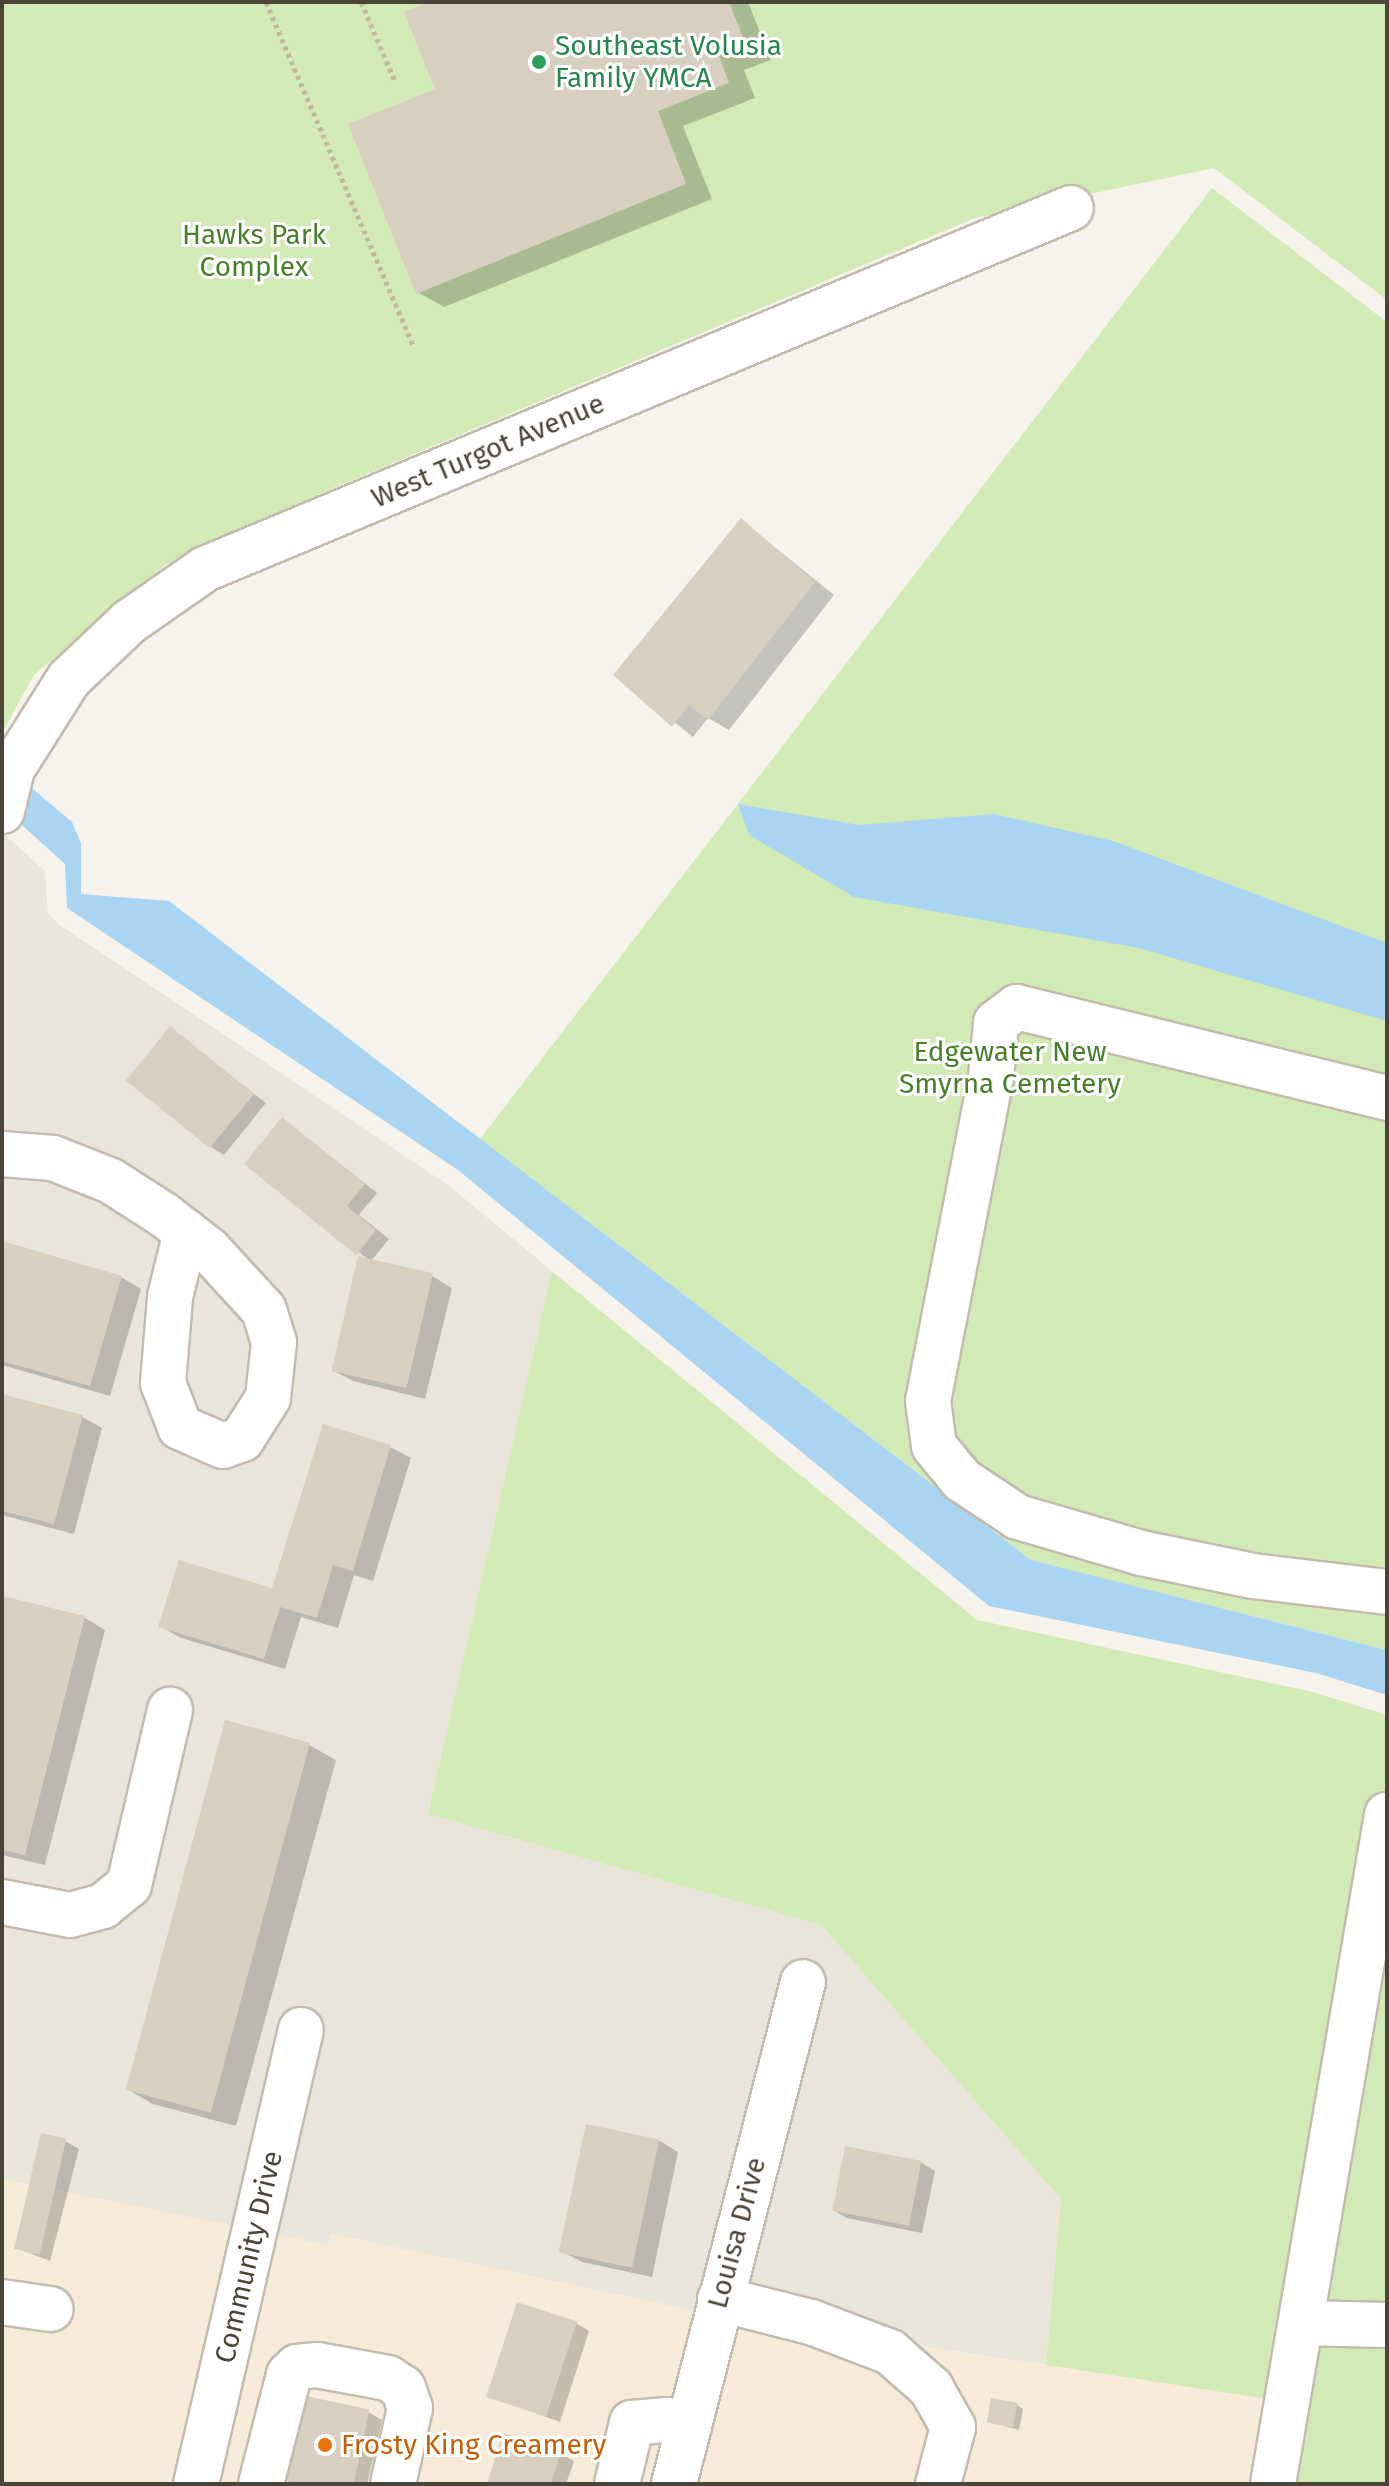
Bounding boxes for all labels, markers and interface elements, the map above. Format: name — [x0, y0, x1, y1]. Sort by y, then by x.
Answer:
place label: Southeast Volusia Family YMCA — [555, 29, 782, 95]
marker: Southeast Volusia Family YMCA — [530, 53, 548, 71]
park label: Hawks Park Complex — [182, 218, 326, 284]
street label: West Turgot Avenue — [367, 387, 609, 515]
park label: Edgewater New Smyrna Cemetery — [899, 1035, 1121, 1101]
street label: Community Drive — [208, 2148, 290, 2366]
street label: Louisa Drive — [701, 2154, 773, 2312]
place label: Frosty King Creamery — [341, 2428, 606, 2462]
marker: Frosty King Creamery — [316, 2436, 334, 2454]

